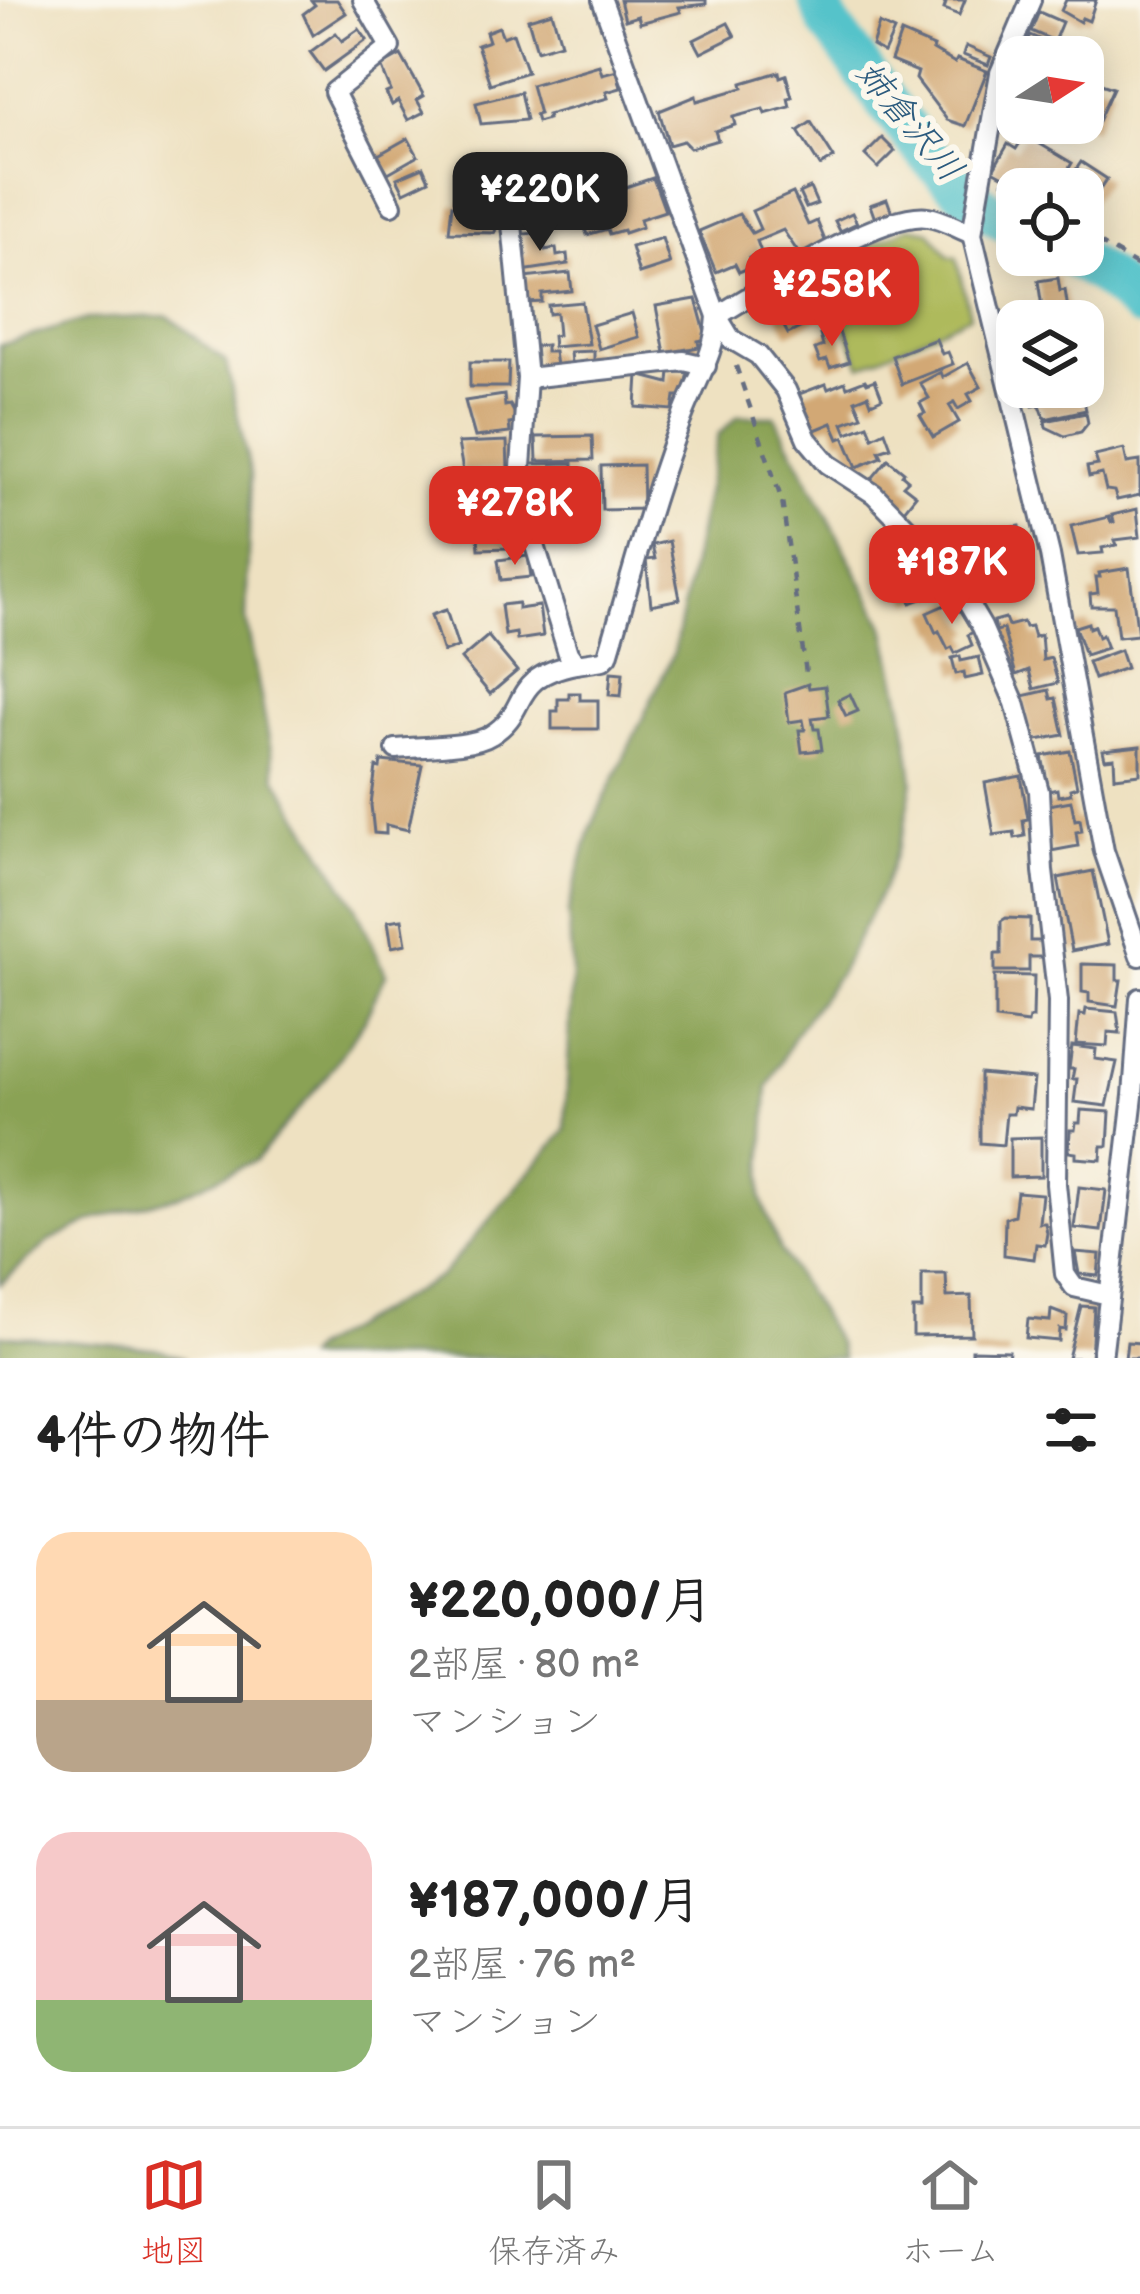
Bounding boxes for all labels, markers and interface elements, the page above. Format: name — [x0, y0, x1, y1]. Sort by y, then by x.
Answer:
north arrow — [996, 36, 1104, 144]
map controls — [996, 36, 1104, 408]
water label: 姉倉沢川 — [846, 53, 972, 191]
pin: ¥220K — [456, 152, 624, 254]
text: ¥220K — [480, 167, 600, 214]
button: locate — [996, 168, 1104, 276]
pin: ¥258K — [748, 247, 916, 349]
text: ¥258K — [772, 262, 892, 309]
button: layers — [996, 300, 1104, 408]
pin: ¥278K — [431, 466, 599, 568]
text: ¥278K — [456, 481, 574, 528]
pin: ¥187K — [868, 525, 1036, 627]
text: ¥187K — [896, 540, 1008, 587]
icon: filters — [1038, 1397, 1104, 1463]
text: 4件の物件 — [36, 1406, 270, 1467]
text: ¥220,000/月 — [408, 1571, 713, 1632]
icon: home — [132, 1580, 276, 1724]
text: 2部屋 · 80 m² — [408, 1642, 640, 1689]
text: マンション — [408, 1699, 601, 1746]
text: ¥187,000/月 — [408, 1871, 702, 1932]
icon: home — [132, 1880, 276, 2024]
text: 2部屋 · 76 m² — [408, 1942, 636, 1989]
text: マンション — [408, 1999, 601, 2046]
tab: 地図 — [141, 2152, 207, 2272]
tab: 保存済み — [488, 2152, 620, 2272]
tab: ホーム — [902, 2152, 999, 2272]

